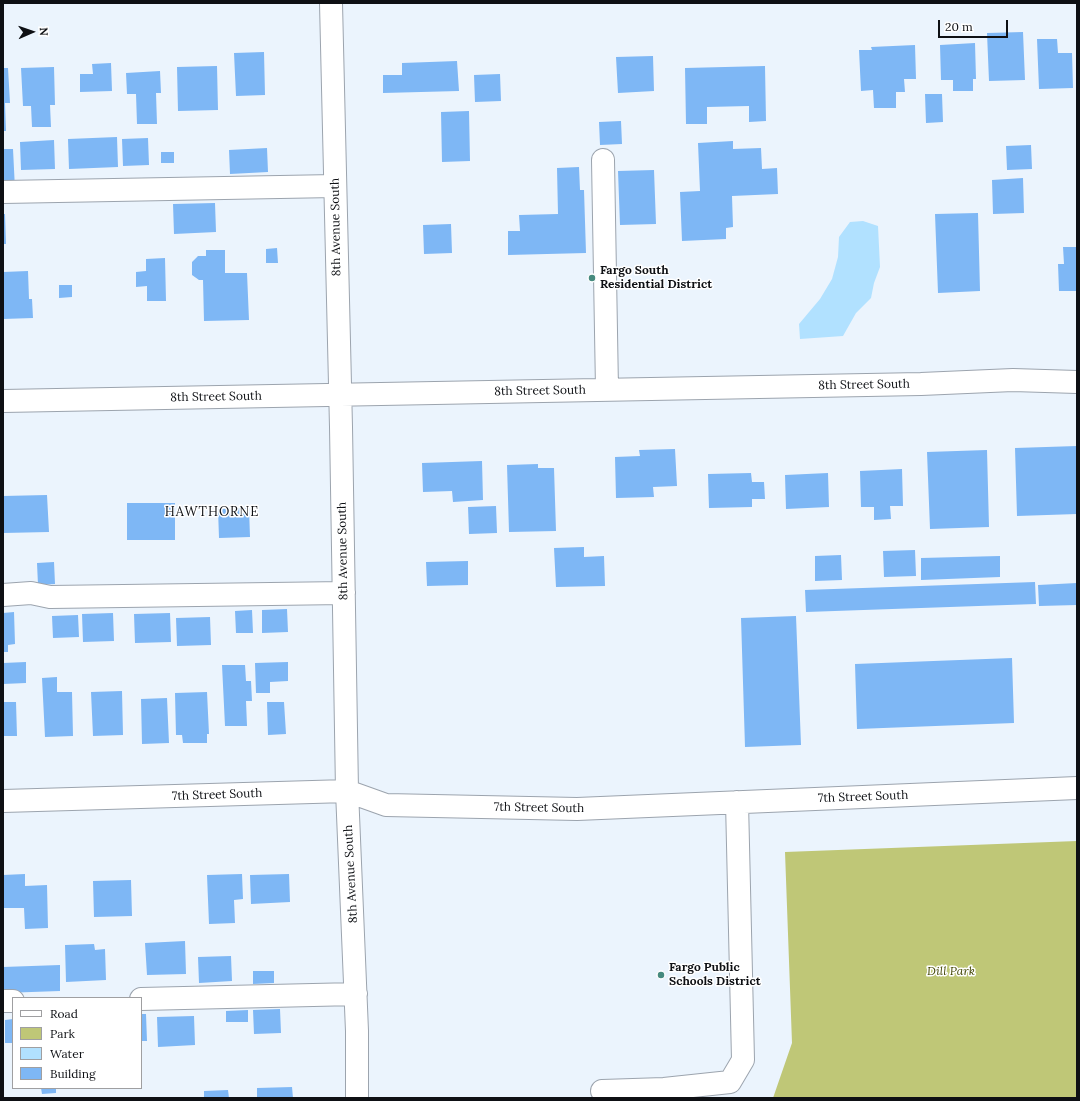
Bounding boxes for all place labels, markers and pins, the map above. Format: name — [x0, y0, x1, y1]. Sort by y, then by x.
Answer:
place label: Fargo South Residential District — [600, 264, 712, 292]
marker: Fargo South Residential District — [587, 273, 597, 283]
place label: Fargo Public Schools District — [669, 961, 761, 989]
marker: Fargo Public Schools District — [656, 970, 666, 980]

